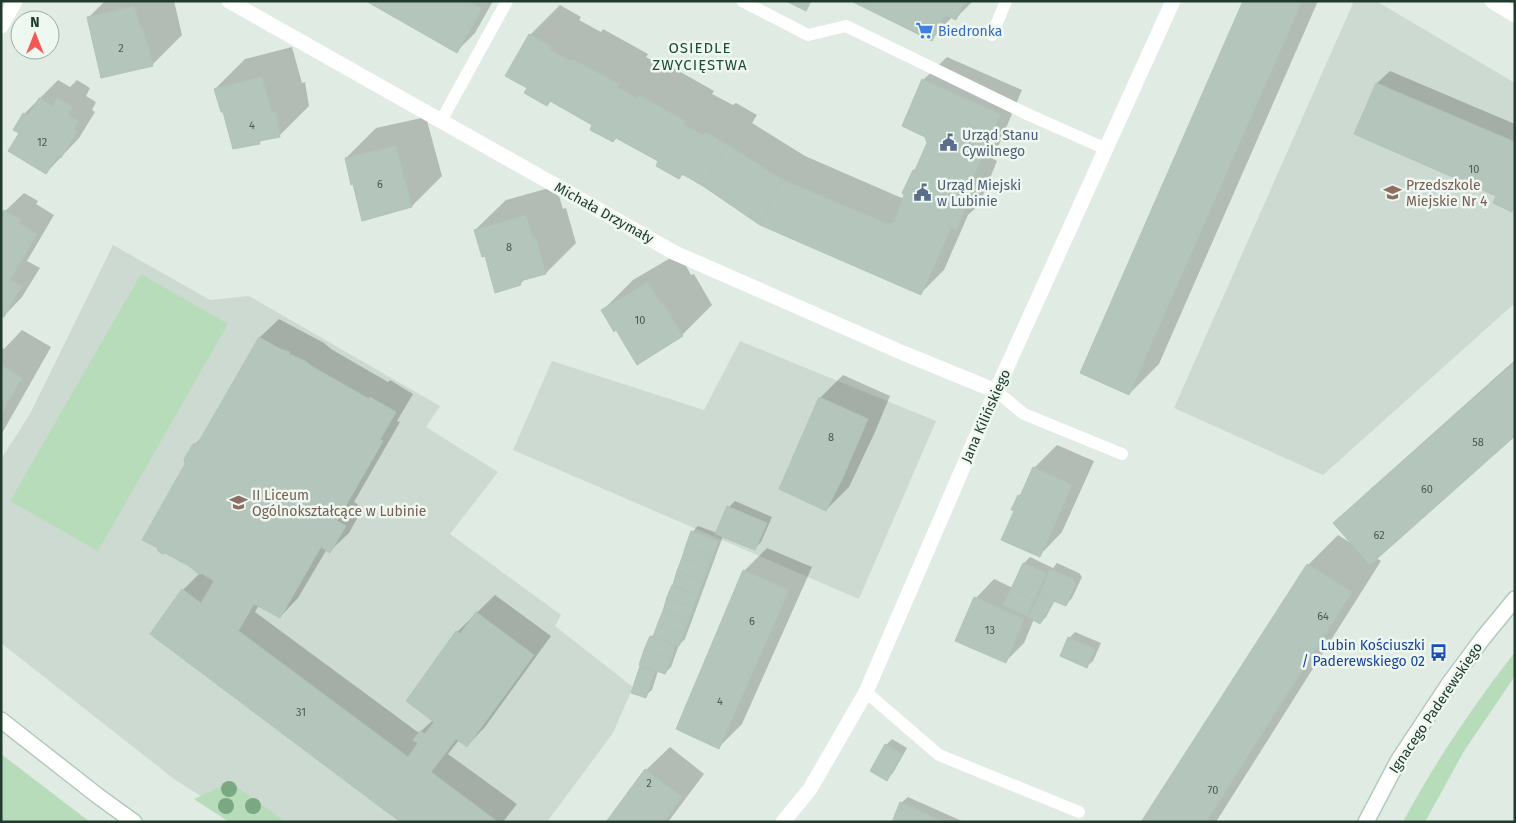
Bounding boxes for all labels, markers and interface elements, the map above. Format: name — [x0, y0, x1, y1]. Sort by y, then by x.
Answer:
north arrow — [10, 10, 60, 60]
text: N — [30, 14, 40, 31]
supermarket icon: Biedronka — [914, 21, 934, 41]
place label: Biedronka — [938, 23, 1002, 40]
district label: OSIEDLE ZWYCIĘSTWA — [652, 39, 748, 74]
house number: 2 — [118, 42, 124, 55]
house number: 4 — [249, 119, 255, 132]
place label: Urząd Stanu Cywilnego — [962, 127, 1039, 160]
public building icon: Urząd Stanu Cywilnego — [938, 133, 958, 153]
house number: 12 — [37, 136, 47, 149]
house number: 10 — [1469, 163, 1479, 176]
place label: Urząd Miejski w Lubinie — [937, 177, 1021, 210]
place label: Przedszkole Miejskie Nr 4 — [1406, 177, 1488, 210]
house number: 6 — [377, 178, 383, 191]
street label: Michała Drzymały — [551, 179, 657, 247]
public building icon: Urząd Miejski w Lubinie — [913, 183, 933, 203]
school or university icon: Przedszkole Miejskie Nr 4 — [1382, 183, 1402, 203]
house number: 8 — [506, 241, 512, 254]
house number: 10 — [635, 314, 645, 327]
street label: Jana Kilińskiego — [958, 367, 1014, 465]
house number: 8 — [828, 431, 834, 444]
house number: 58 — [1472, 436, 1484, 449]
house number: 60 — [1421, 483, 1433, 496]
place label: II Liceum Ogólnokształcące w Lubinie — [252, 487, 426, 520]
school or university icon: II Liceum Ogólnokształcące w Lubinie — [228, 493, 248, 513]
house number: 62 — [1373, 529, 1385, 542]
house number: 64 — [1317, 610, 1329, 623]
house number: 6 — [749, 615, 755, 628]
house number: 13 — [985, 624, 995, 637]
place label: Lubin Kościuszki / Paderewskiego 02 — [1302, 637, 1425, 670]
street label: Ignacego Paderewskiego — [1386, 639, 1486, 777]
bus stop icon: Lubin Kościuszki / Paderewskiego 02 — [1429, 643, 1449, 663]
house number: 4 — [717, 695, 723, 708]
house number: 31 — [296, 706, 306, 719]
house number: 2 — [646, 777, 652, 790]
house number: 70 — [1208, 784, 1218, 797]

